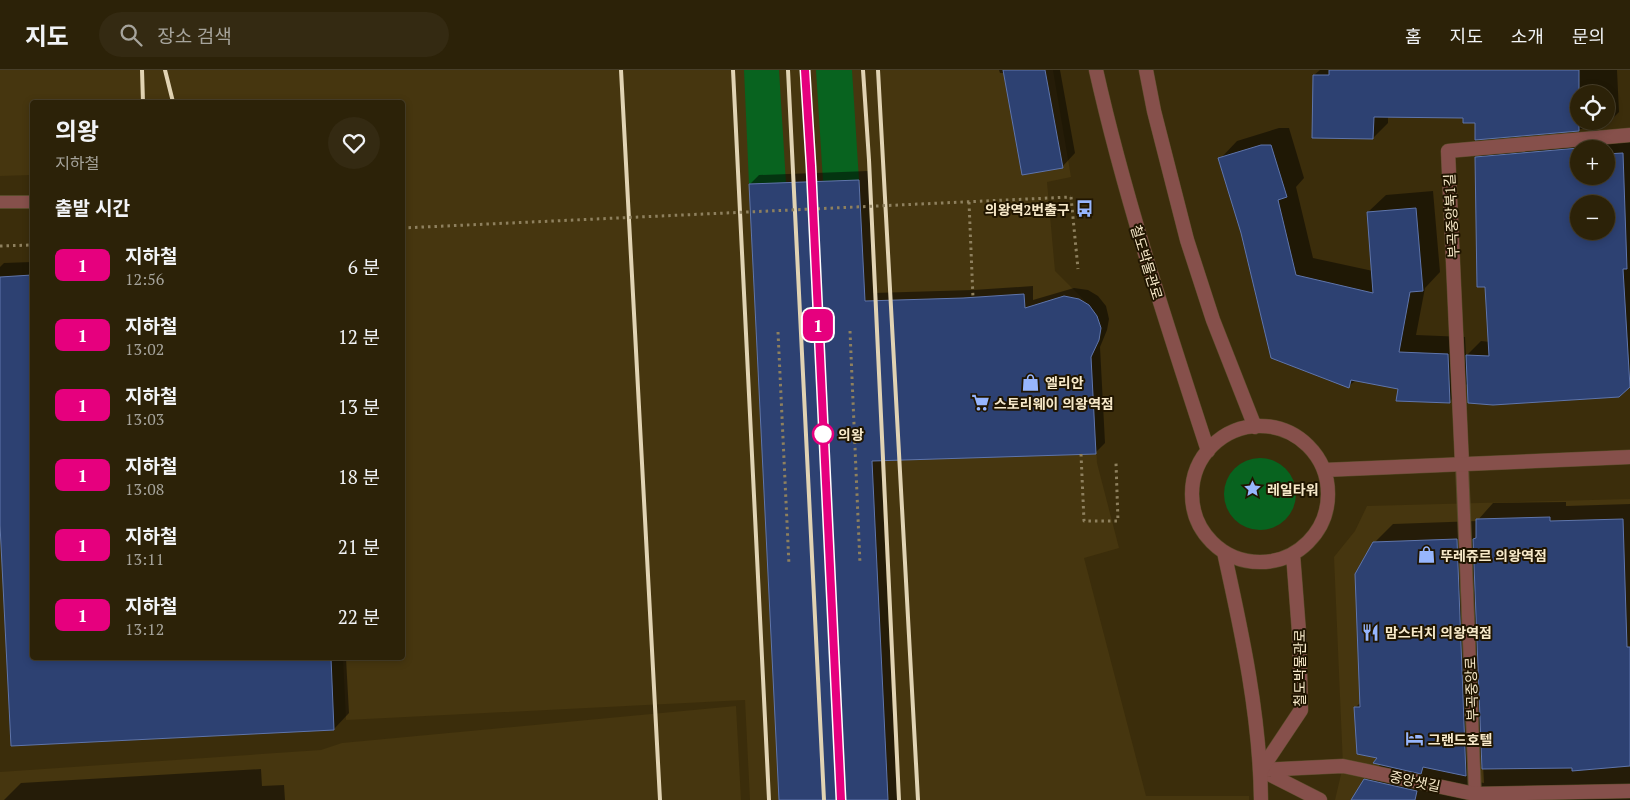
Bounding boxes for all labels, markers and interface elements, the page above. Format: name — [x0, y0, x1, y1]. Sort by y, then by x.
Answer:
search box — [99, 12, 449, 57]
text: 지도 — [25, 20, 69, 52]
icon: search — [117, 21, 145, 49]
text: 장소 검색 — [157, 23, 232, 48]
text: 홈 — [1405, 24, 1422, 48]
text: 지도 — [1450, 24, 1483, 48]
text: 소개 — [1511, 24, 1544, 48]
text: 문의 — [1572, 24, 1605, 48]
map controls — [1570, 85, 1615, 240]
button: locate — [1570, 85, 1615, 130]
text: 의왕 — [55, 115, 99, 147]
button: heart — [328, 117, 380, 169]
button: + — [1570, 140, 1615, 185]
text: 지하철 — [55, 152, 99, 174]
street label: 부곡중앙북1길 — [1439, 173, 1463, 259]
text: 출발 시간 — [55, 195, 130, 220]
button: − — [1570, 195, 1615, 240]
bus stop icon: 의왕역2번출구 — [1074, 199, 1094, 219]
place label: 의왕역2번출구 — [985, 200, 1070, 219]
street label: 철도박물관로 — [1127, 222, 1167, 302]
text: 지하철 — [125, 243, 177, 268]
text: 1 — [77, 253, 88, 277]
text: 6 분 — [348, 254, 380, 279]
text: 12:56 — [125, 268, 164, 290]
line badge: 1 — [802, 309, 834, 341]
text: 지하철 — [125, 313, 177, 338]
text: 1 — [813, 313, 823, 337]
text: 1 — [77, 323, 88, 347]
text: 12 분 — [338, 324, 380, 349]
text: 13:02 — [125, 338, 164, 360]
shop icon: 엘리안 — [1021, 372, 1041, 392]
place label: 엘리안 — [1045, 373, 1084, 392]
text: 지하철 — [125, 383, 177, 408]
text: 1 — [77, 393, 88, 417]
supermarket icon: 스토리웨이 의왕역점 — [970, 393, 990, 413]
text: 13 분 — [338, 394, 380, 419]
place label: 스토리웨이 의왕역점 — [994, 394, 1114, 413]
text: 13:03 — [125, 408, 164, 430]
marker: 의왕 — [812, 423, 834, 445]
place label: 의왕 — [838, 425, 864, 444]
text: 지하철 — [125, 453, 177, 478]
text: 1 — [77, 463, 88, 487]
text: 18 분 — [338, 464, 380, 489]
text: 13:08 — [125, 478, 164, 500]
place icon: 레일타워 — [1243, 479, 1263, 499]
place label: 레일타워 — [1267, 480, 1319, 499]
text: 지하철 — [125, 523, 177, 548]
text: 1 — [77, 533, 88, 557]
text: 21 분 — [338, 534, 380, 559]
shop icon: 뚜레쥬르 의왕역점 — [1416, 545, 1436, 565]
place label: 뚜레쥬르 의왕역점 — [1440, 546, 1547, 565]
text: 13:11 — [125, 548, 164, 570]
text: 지하철 — [125, 593, 177, 618]
text: 1 — [77, 603, 88, 627]
text: 22 분 — [338, 604, 380, 629]
text: 13:12 — [125, 618, 164, 640]
restaurant icon: 맘스터치 의왕역점 — [1361, 622, 1381, 642]
place label: 맘스터치 의왕역점 — [1385, 623, 1492, 642]
street label: 철도박물관로 — [1290, 629, 1309, 707]
street label: 부곡중앙로 — [1460, 656, 1482, 722]
hotel icon: 그랜드호텔 — [1404, 729, 1424, 749]
place label: 그랜드호텔 — [1428, 730, 1493, 749]
street label: 중앙샛길 — [1388, 766, 1442, 796]

